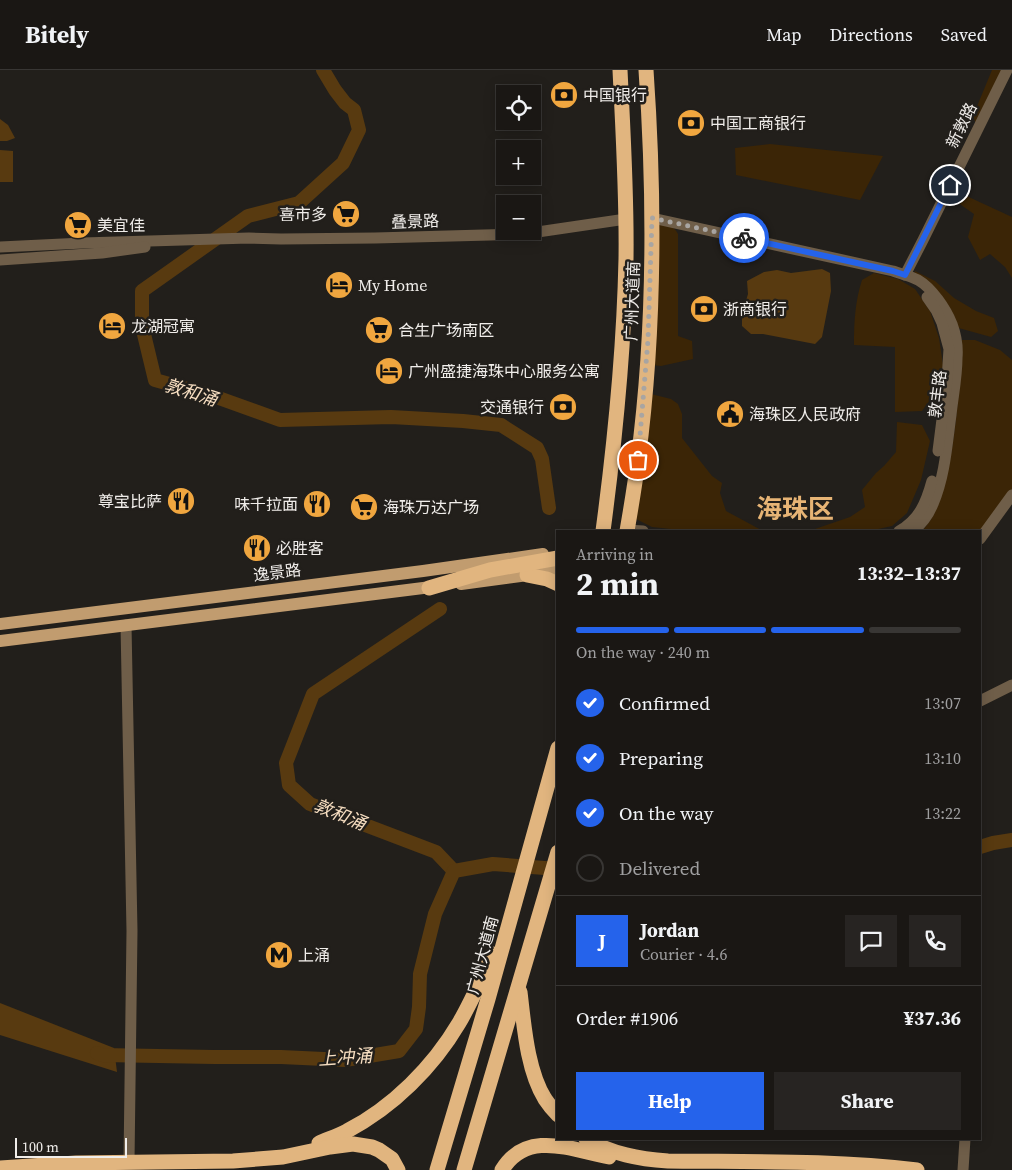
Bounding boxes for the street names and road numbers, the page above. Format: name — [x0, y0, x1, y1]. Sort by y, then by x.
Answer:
street label: 新敦路 — [941, 99, 981, 151]
street label: 叠景路 — [391, 209, 439, 233]
street label: 广州大道南 — [620, 261, 644, 341]
street label: 敦丰路 — [923, 369, 951, 419]
street label: 逸景路 — [252, 558, 302, 586]
street label: 广州大道南 — [461, 914, 503, 996]

